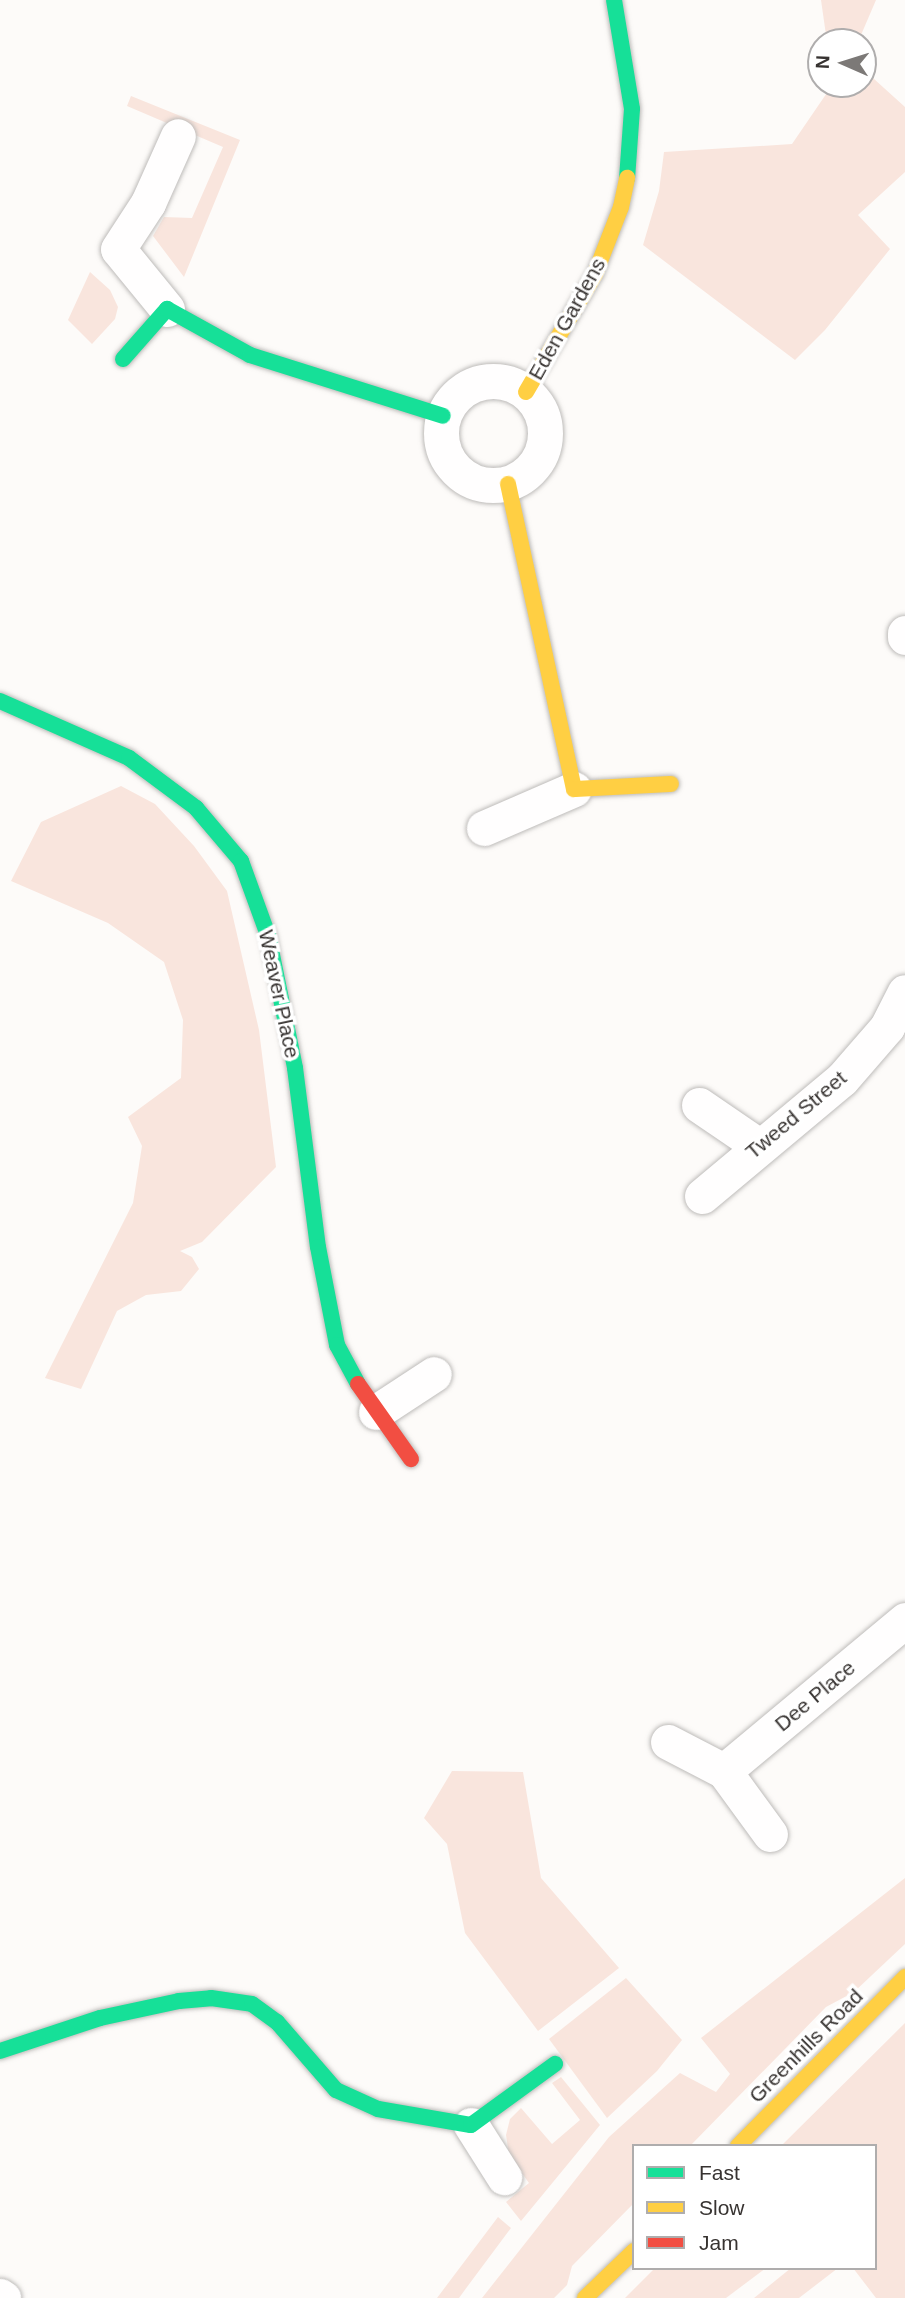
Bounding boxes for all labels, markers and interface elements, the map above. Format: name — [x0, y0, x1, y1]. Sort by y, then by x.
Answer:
north arrow — [807, 28, 877, 98]
text: N — [812, 55, 833, 69]
street label: Eden Gardens — [523, 254, 611, 384]
street label: Weaver Place — [253, 928, 305, 1060]
street label: Tweed Street — [741, 1066, 851, 1164]
street label: Dee Place — [770, 1655, 860, 1737]
street label: Greenhills Road — [744, 1984, 868, 2108]
legend — [632, 2144, 877, 2270]
text: Fast — [699, 2161, 740, 2184]
text: Slow — [699, 2196, 745, 2219]
text: Jam — [699, 2231, 739, 2254]

